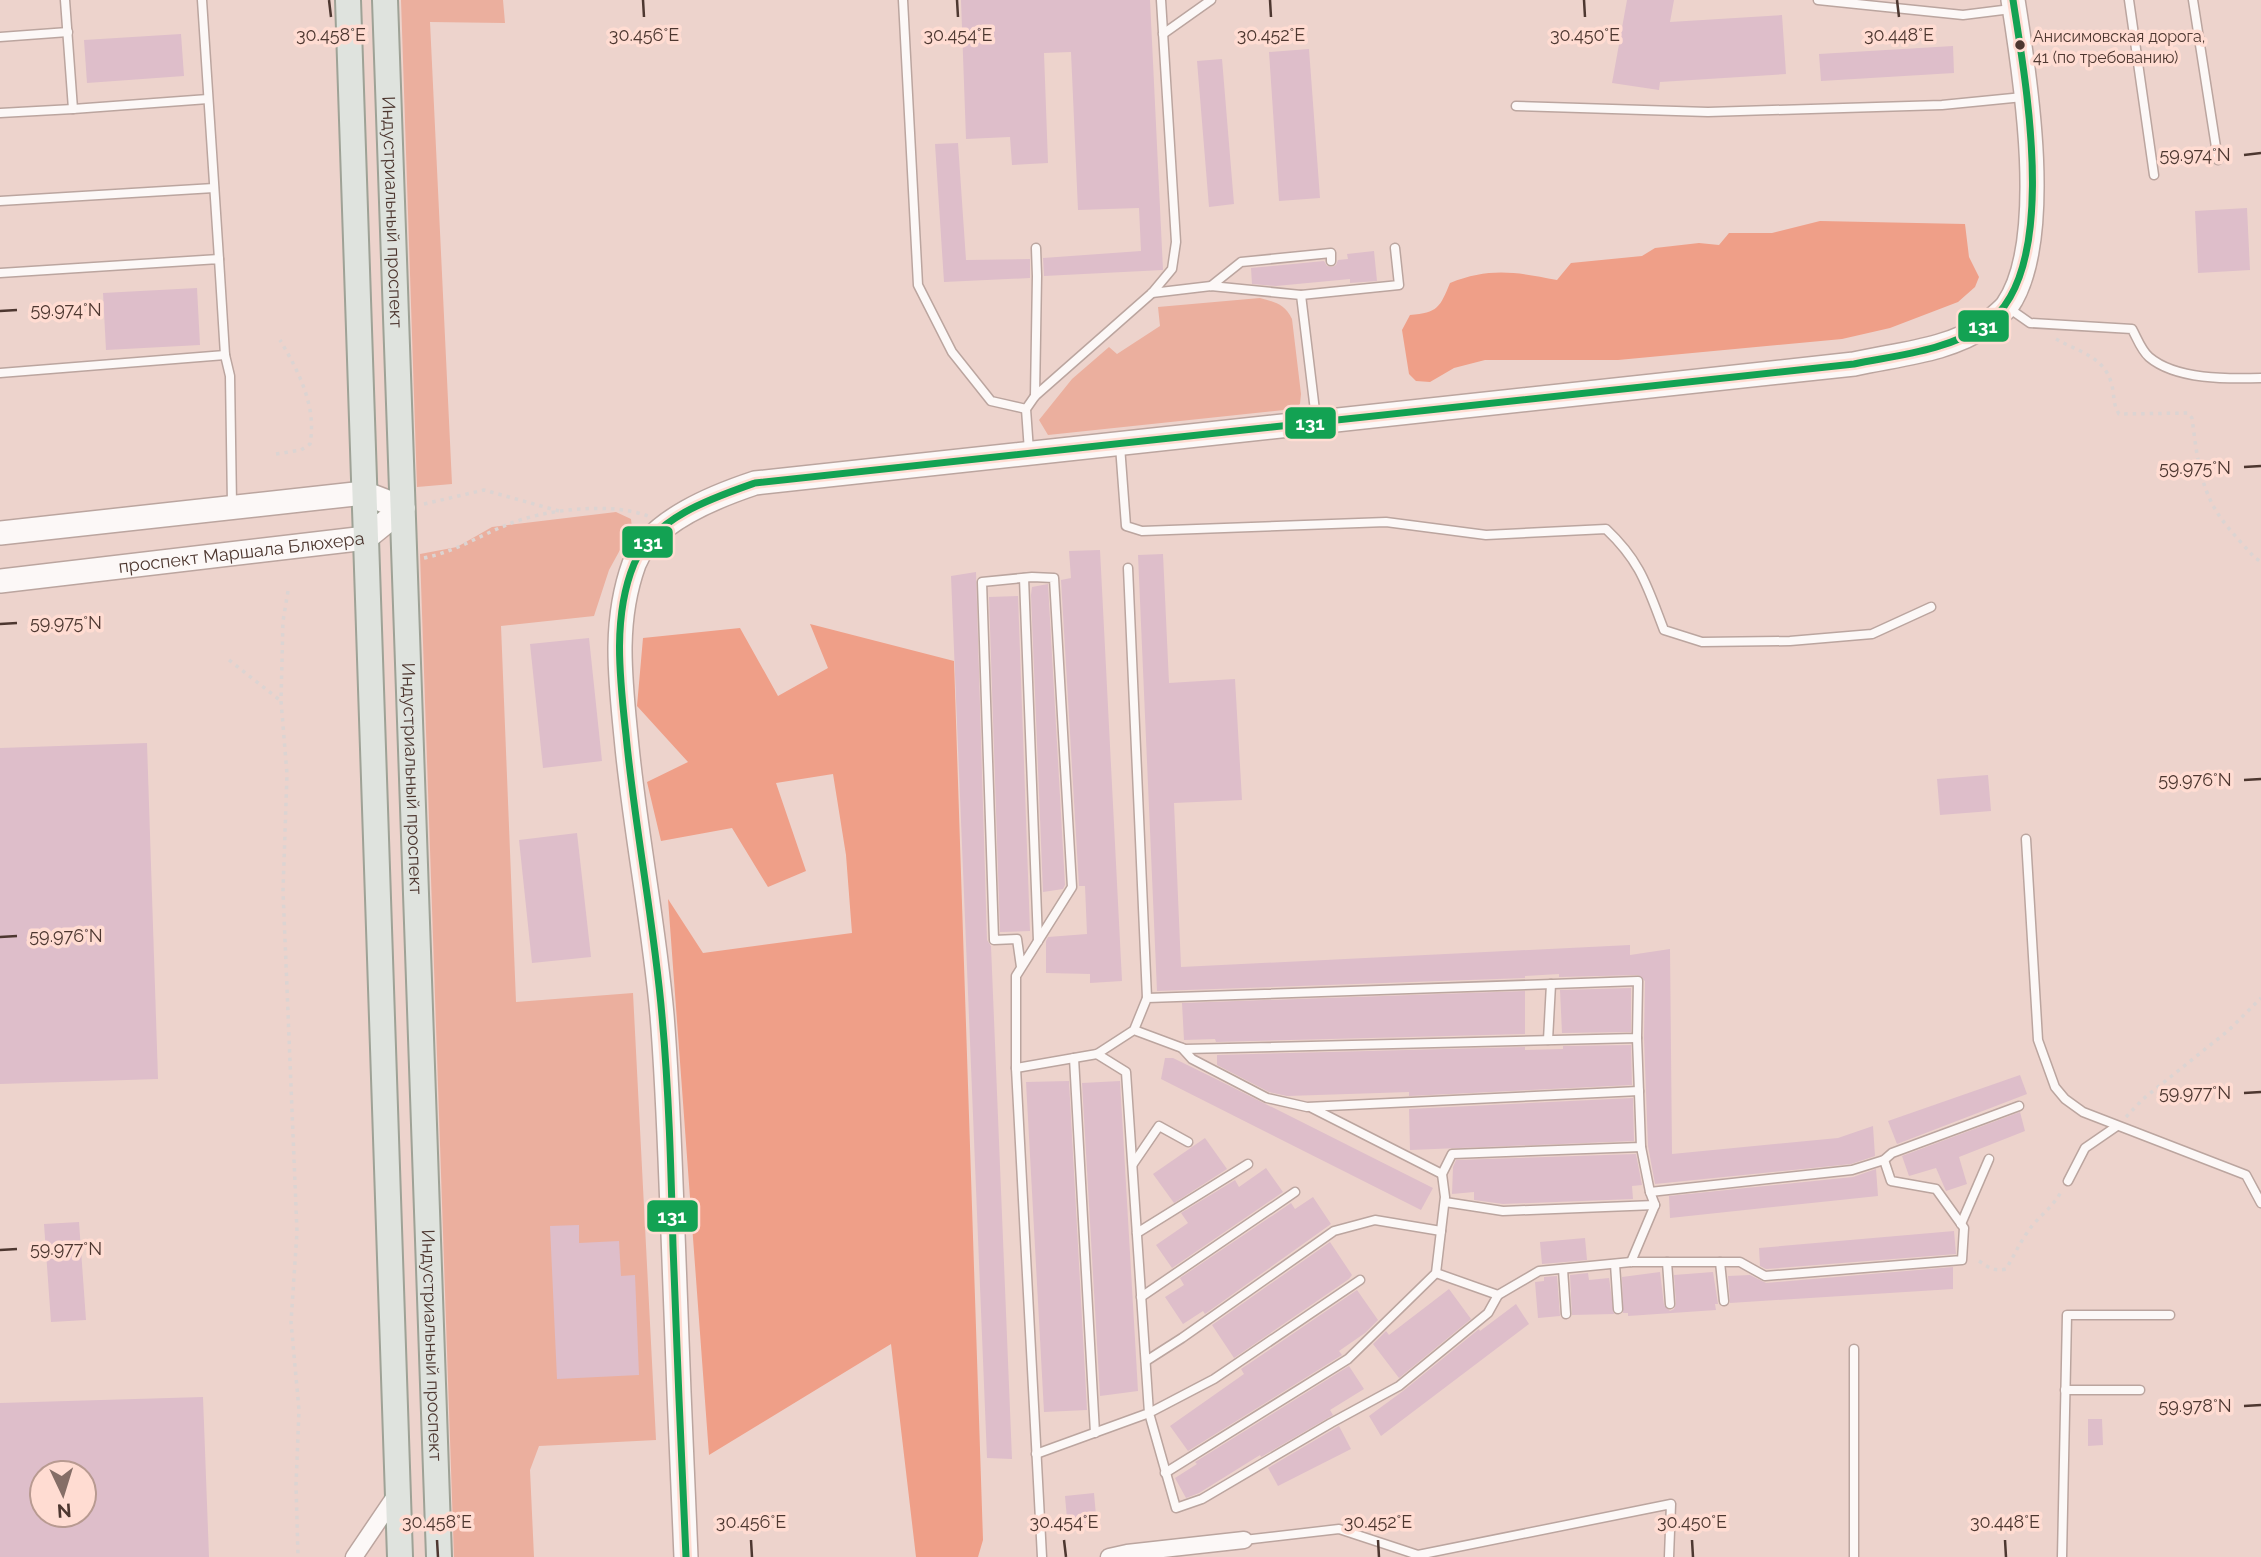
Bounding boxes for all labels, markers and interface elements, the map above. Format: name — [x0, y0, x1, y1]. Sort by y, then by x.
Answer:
text: 30.458°E — [296, 24, 366, 45]
text: 30.456°E — [609, 24, 679, 45]
text: 30.454°E — [923, 24, 993, 45]
text: 30.452°E — [1237, 24, 1305, 45]
text: 30.450°E — [1550, 24, 1620, 45]
text: 30.448°E — [1864, 24, 1934, 45]
place label: Анисимовская дорога, 41 (по требованию) — [2033, 27, 2205, 67]
marker: Анисимовская дорога, 41 (по требованию) — [2013, 38, 2027, 52]
street label: Индустриальный проспект — [378, 96, 407, 329]
text: 59.974°N — [2159, 144, 2231, 165]
text: 59.974°N — [30, 299, 102, 320]
line badge: 131 — [1957, 309, 2010, 343]
text: 131 — [1968, 315, 1998, 337]
line badge: 131 — [1284, 406, 1337, 440]
text: 131 — [1295, 412, 1325, 434]
text: 59.975°N — [2159, 457, 2231, 478]
line badge: 131 — [621, 525, 674, 559]
street label: проспект Маршала Блюхера — [117, 527, 365, 577]
text: 131 — [633, 531, 663, 553]
text: 59.975°N — [30, 612, 102, 633]
street label: Индустриальный проспект — [398, 662, 427, 895]
text: 59.976°N — [2158, 769, 2232, 790]
text: 59.976°N — [29, 925, 103, 946]
text: 59.977°N — [2159, 1082, 2231, 1103]
line badge: 131 — [646, 1199, 699, 1233]
text: 131 — [657, 1205, 687, 1227]
street label: Индустриальный проспект — [418, 1229, 447, 1462]
text: 59.977°N — [30, 1238, 102, 1259]
text: 59.978°N — [2158, 1395, 2232, 1416]
north arrow — [28, 1459, 98, 1529]
text: N — [56, 1499, 72, 1522]
text: 30.458°E — [402, 1511, 472, 1532]
text: 30.456°E — [716, 1511, 786, 1532]
text: 30.454°E — [1029, 1511, 1099, 1532]
text: 30.452°E — [1344, 1511, 1412, 1532]
text: 30.450°E — [1657, 1511, 1727, 1532]
text: 30.448°E — [1970, 1511, 2040, 1532]

